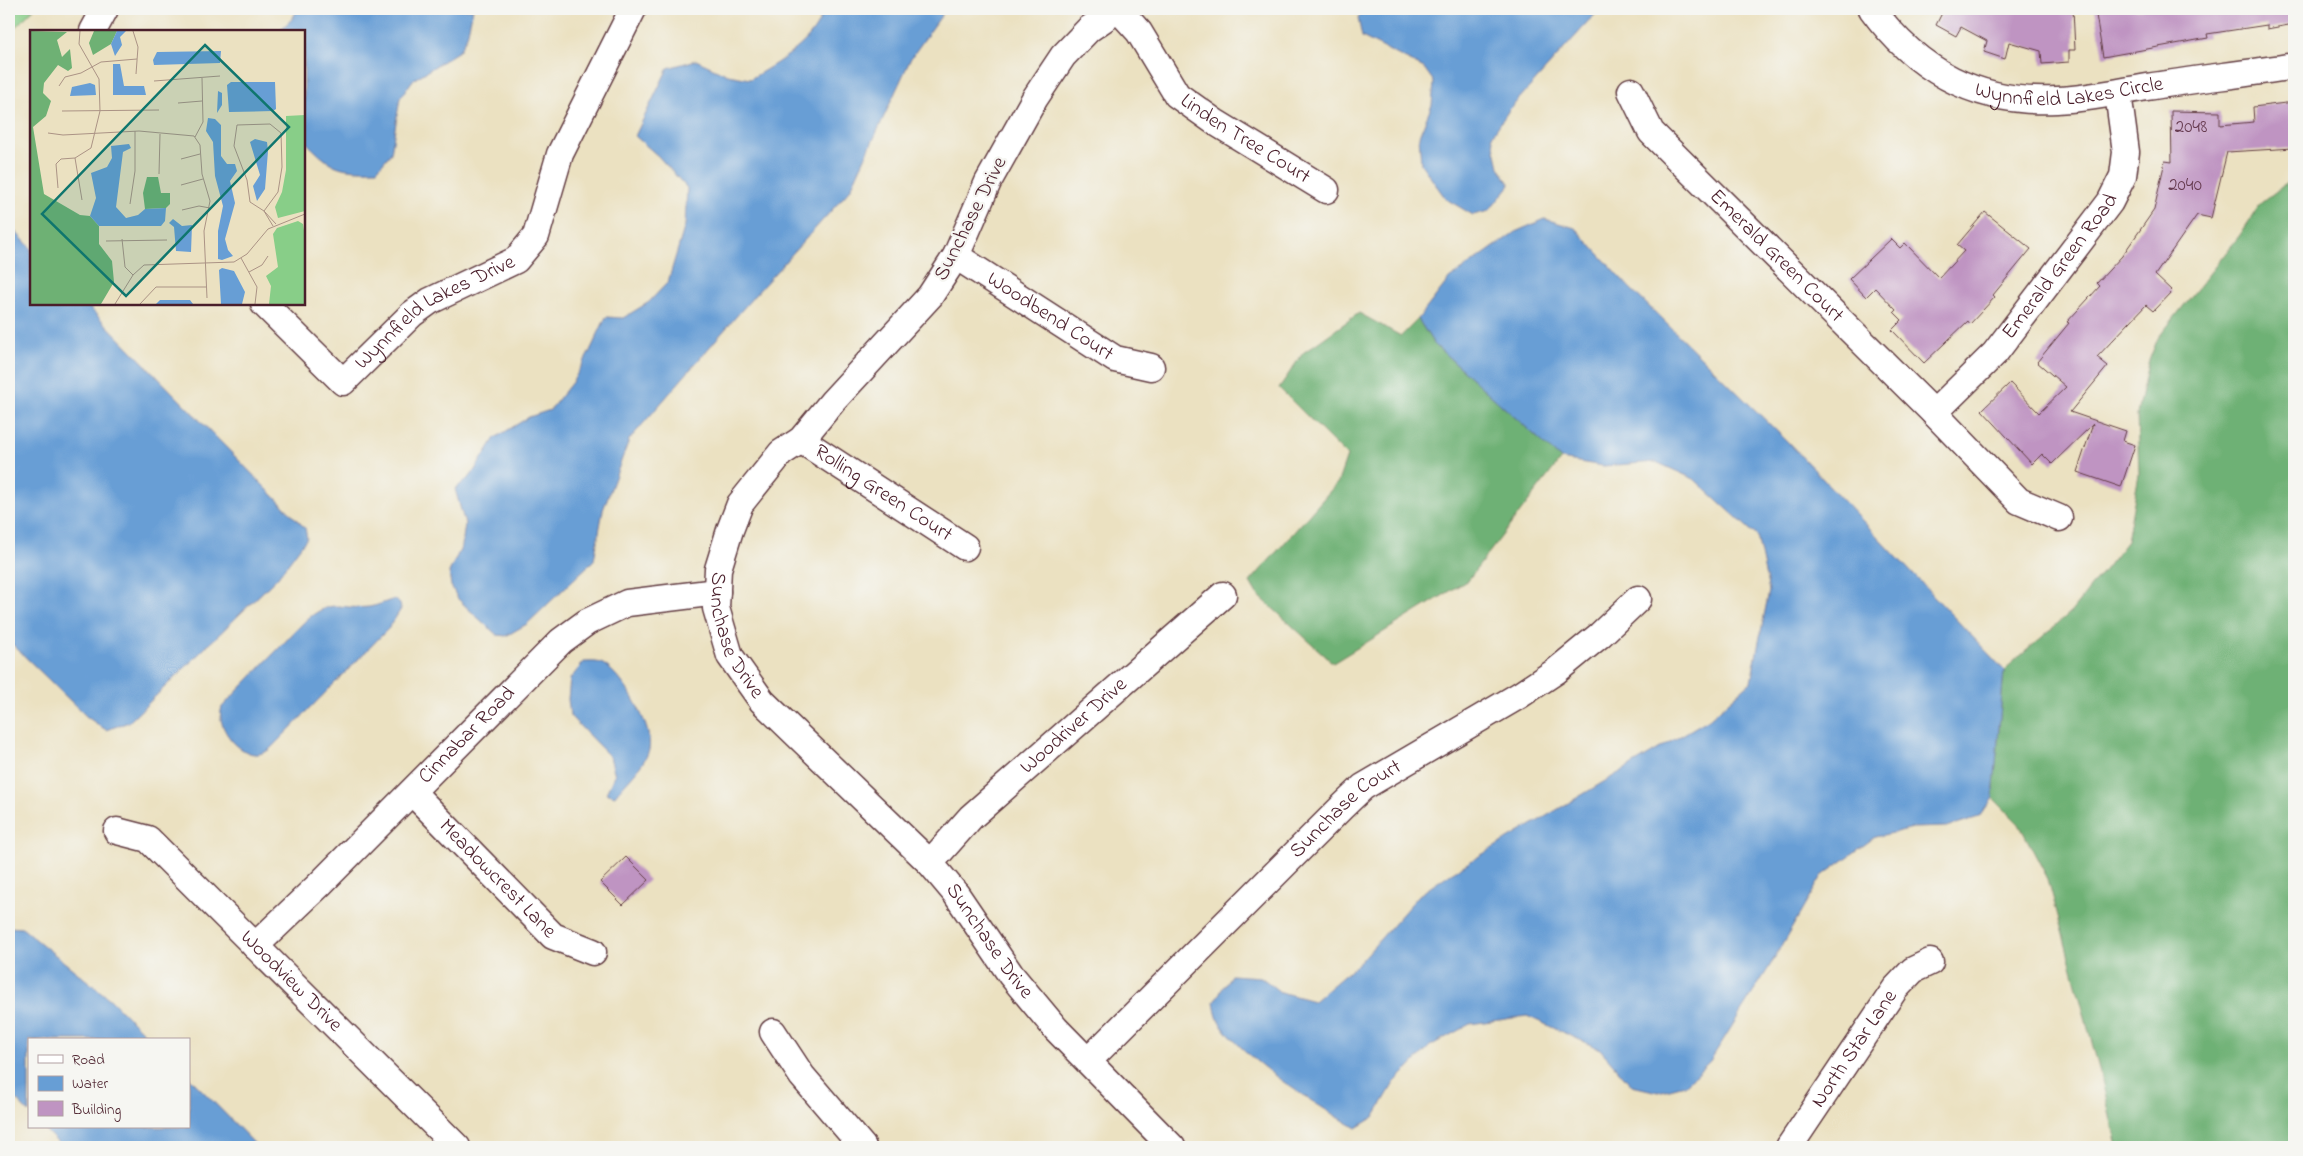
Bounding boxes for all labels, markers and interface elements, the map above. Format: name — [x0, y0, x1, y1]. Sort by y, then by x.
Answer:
inset map — [30, 30, 305, 305]
street label: Wynnfield Lakes Circle — [1971, 70, 2166, 115]
street label: Linden Tree Court — [1174, 87, 1316, 192]
house number: 2048 — [2175, 114, 2207, 141]
street label: Sunchase Drive — [927, 151, 1015, 286]
house number: 2040 — [2168, 172, 2202, 199]
street label: Emerald Green Court — [1702, 183, 1850, 330]
street label: Emerald Green Road — [1995, 189, 2127, 346]
street label: Wynnfield Lakes Drive — [348, 247, 521, 377]
street label: Woodbend Court — [981, 265, 1119, 369]
street label: Rolling Green Court — [808, 437, 958, 550]
street label: Sunchase Drive — [701, 571, 771, 706]
street label: Woodriver Drive — [1014, 670, 1135, 782]
street label: Cinnabar Road — [412, 680, 523, 791]
street label: Sunchase Court — [1283, 752, 1407, 866]
street label: Meadowcrest Lane — [432, 813, 563, 946]
street label: Sunchase Drive — [938, 877, 1041, 1006]
street label: Woodview Drive — [233, 924, 350, 1040]
street label: North Star Lane — [1804, 984, 1906, 1114]
legend — [28, 1038, 190, 1128]
text: Road — [72, 1049, 105, 1071]
text: Water — [72, 1073, 108, 1095]
text: Building — [71, 1099, 121, 1122]

